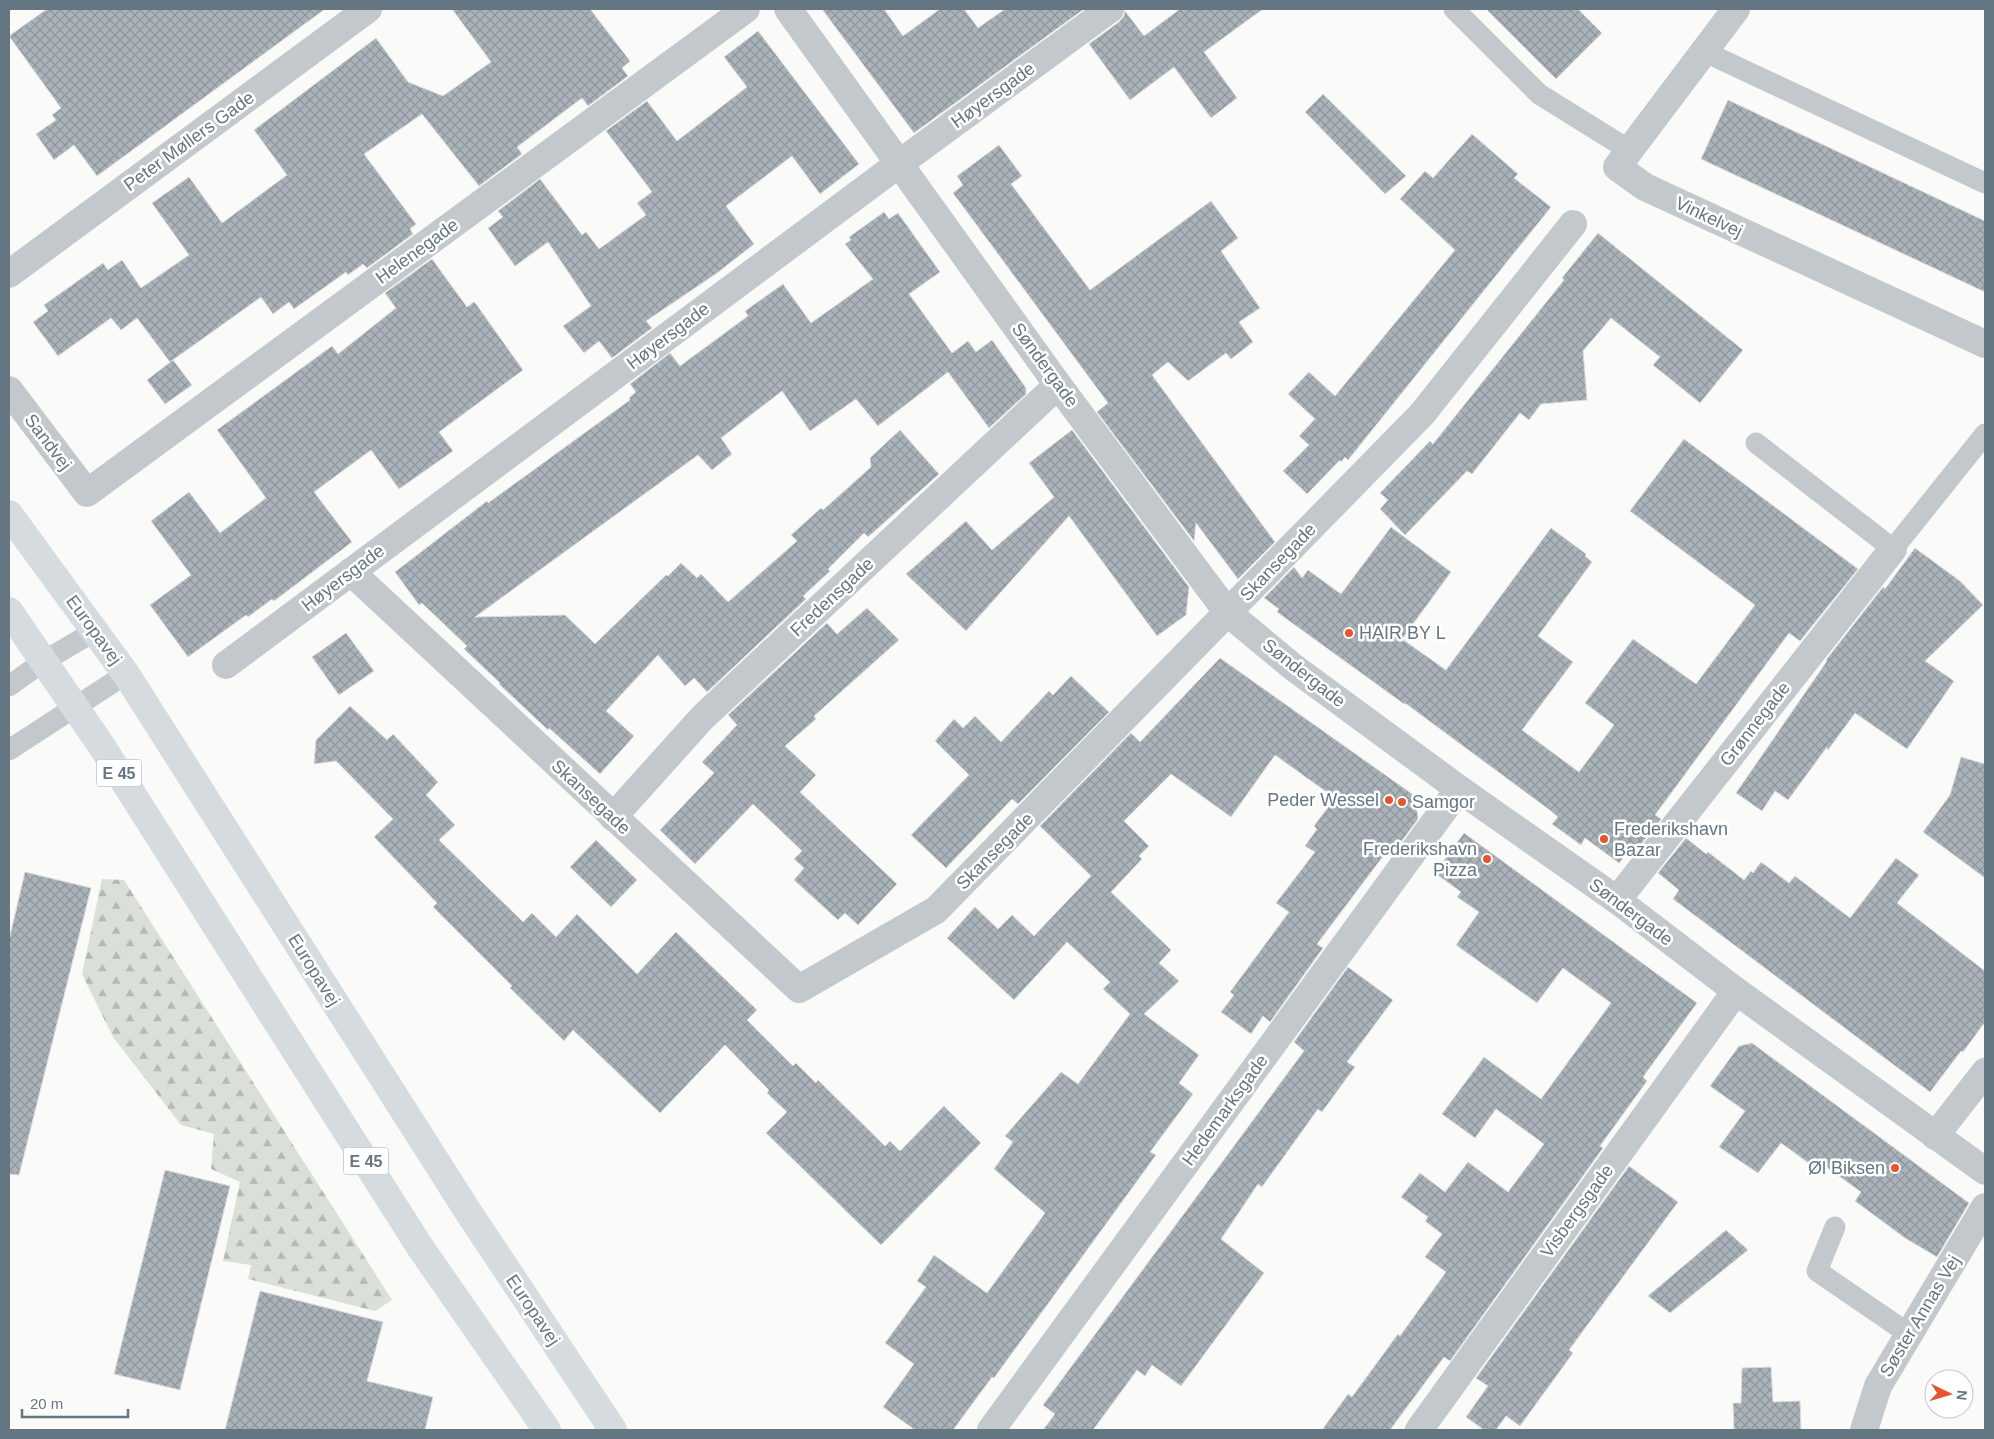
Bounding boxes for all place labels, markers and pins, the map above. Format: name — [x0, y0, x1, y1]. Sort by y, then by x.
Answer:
place label: HAIR BY L — [1359, 623, 1446, 643]
marker: HAIR BY L — [1343, 627, 1355, 639]
place label: Peder Wessel — [1267, 790, 1379, 810]
place label: Samgor — [1412, 792, 1475, 812]
marker: Peder Wessel — [1383, 794, 1395, 806]
marker: Samgor — [1396, 796, 1408, 808]
place label: Frederikshavn Bazar — [1614, 819, 1728, 860]
marker: Frederikshavn Bazar — [1598, 833, 1610, 845]
place label: Frederikshavn Pizza — [1363, 839, 1478, 880]
marker: Frederikshavn Pizza — [1481, 853, 1493, 865]
place label: Øl Biksen — [1808, 1158, 1885, 1178]
marker: Øl Biksen — [1889, 1162, 1901, 1174]

